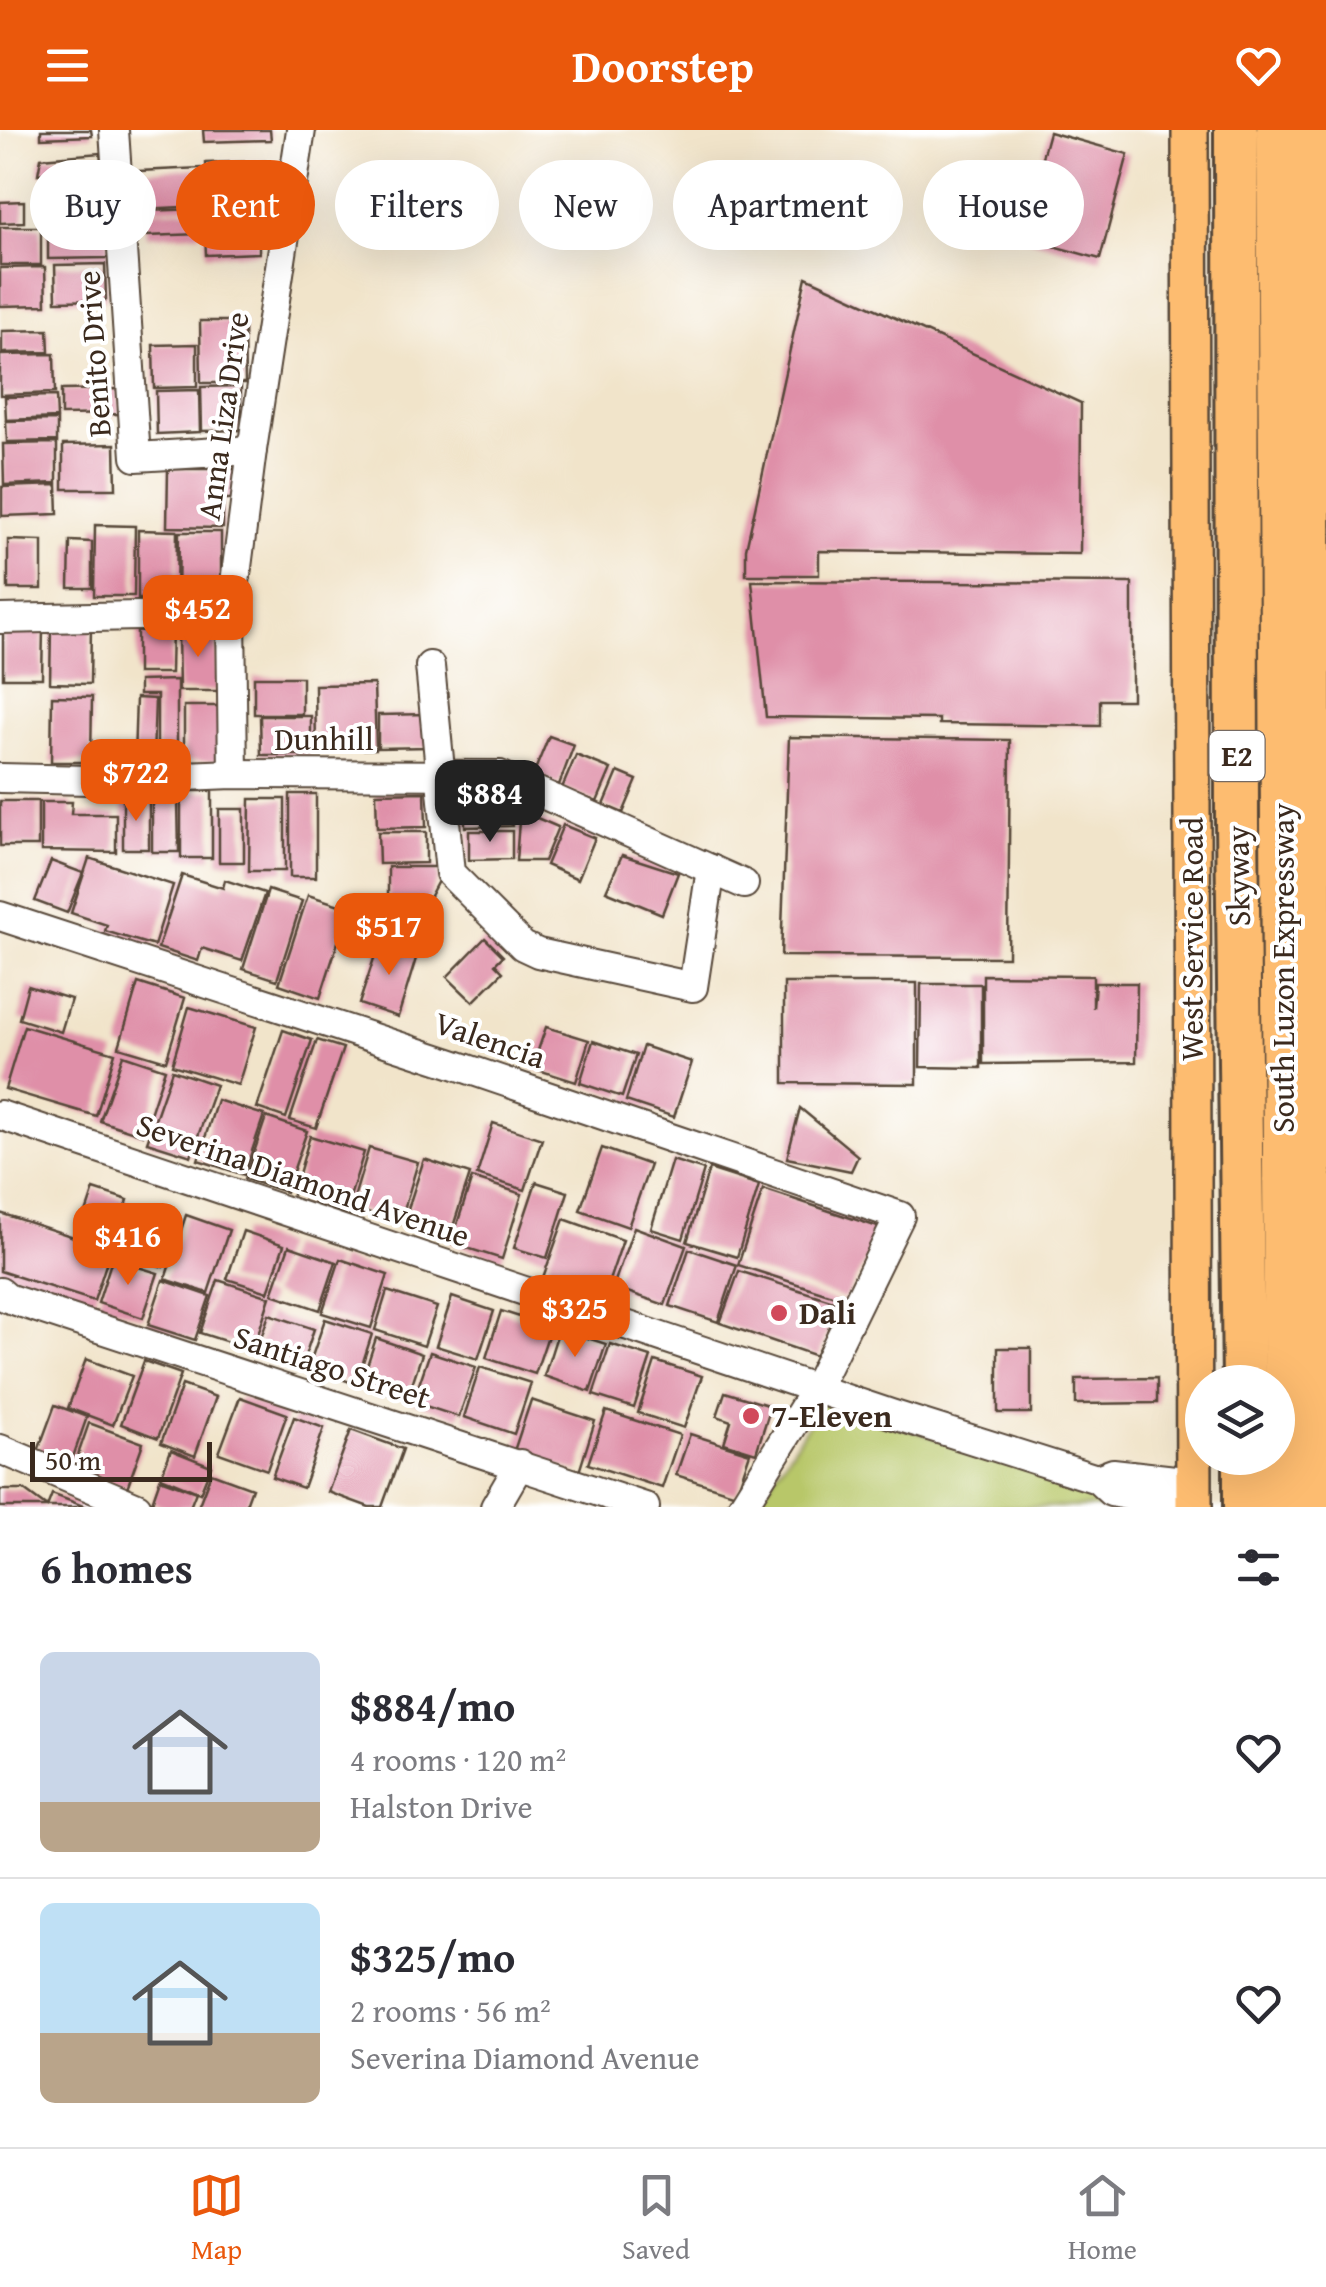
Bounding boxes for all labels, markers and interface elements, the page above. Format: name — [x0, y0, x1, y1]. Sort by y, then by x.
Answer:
text: Doorstep — [572, 33, 754, 98]
icon: menu — [40, 38, 95, 93]
icon: heart — [1231, 38, 1286, 93]
chip: Buy — [30, 160, 156, 250]
chip: Rent — [176, 160, 315, 250]
chip: Filters — [335, 160, 499, 250]
chip: New — [519, 160, 653, 250]
chip: Apartment — [673, 160, 903, 250]
chip: House — [923, 160, 1084, 250]
street label: Benito Drive — [64, 269, 123, 439]
street label: Anna Liza Drive — [185, 309, 260, 523]
pin: $452 — [139, 575, 257, 660]
text: $452 — [165, 584, 231, 631]
street label: Dunhill — [274, 715, 374, 762]
road number: E2 — [1210, 731, 1264, 781]
pin: $722 — [77, 739, 195, 824]
text: $722 — [103, 748, 169, 795]
pin: $884 — [431, 760, 549, 845]
text: $884 — [457, 769, 523, 816]
street label: South Luzon Expressway — [1259, 803, 1306, 1133]
street label: West Service Road — [1168, 817, 1215, 1061]
street label: Skyway — [1213, 825, 1262, 927]
pin: $517 — [330, 893, 448, 978]
text: $517 — [356, 902, 422, 949]
street label: Valencia — [428, 999, 552, 1080]
street label: Severina Diamond Avenue — [130, 1100, 476, 1259]
pin: $416 — [69, 1203, 187, 1288]
text: $416 — [95, 1212, 161, 1259]
pin: $325 — [516, 1275, 634, 1360]
text: $325 — [542, 1284, 608, 1331]
place label: Dali — [799, 1289, 856, 1336]
marker: Dali — [768, 1302, 790, 1324]
street label: Santiago Street — [228, 1313, 437, 1420]
map controls — [1185, 1365, 1295, 1475]
button: layers — [1185, 1365, 1295, 1475]
place label: 7-Eleven — [771, 1392, 892, 1439]
marker: 7-Eleven — [740, 1405, 762, 1427]
scale bar — [30, 1437, 212, 1482]
text: 50 m — [45, 1439, 101, 1480]
text: 6 homes — [40, 1537, 193, 1598]
icon: filters — [1231, 1540, 1286, 1595]
text: $884/mo — [350, 1675, 515, 1736]
icon: home — [120, 1692, 240, 1812]
icon: heart — [1231, 1725, 1286, 1780]
text: 4 rooms · 120 m² — [350, 1736, 566, 1783]
text: Halston Drive — [350, 1783, 532, 1830]
text: $325/mo — [350, 1926, 515, 1987]
icon: home — [120, 1943, 240, 2063]
icon: heart — [1231, 1976, 1286, 2031]
text: 2 rooms · 56 m² — [350, 1987, 551, 2034]
text: Severina Diamond Avenue — [350, 2034, 700, 2081]
tab: Map — [189, 2168, 244, 2269]
tab: Saved — [622, 2168, 690, 2269]
tab: Home — [1068, 2168, 1137, 2269]

